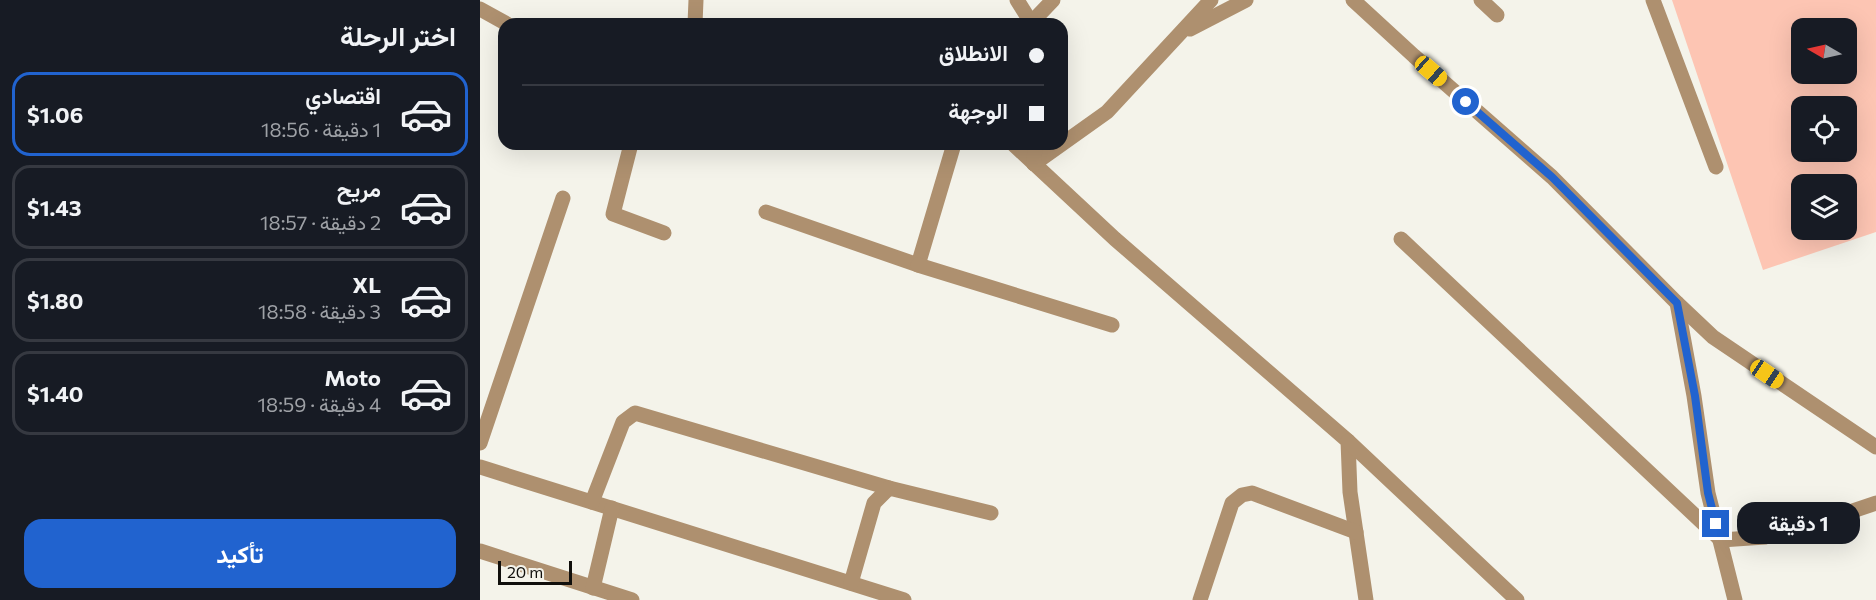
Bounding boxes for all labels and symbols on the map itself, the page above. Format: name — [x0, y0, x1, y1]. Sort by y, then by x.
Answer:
north arrow — [1791, 18, 1857, 84]
car — [1412, 52, 1450, 90]
route start — [1452, 88, 1479, 115]
car — [1747, 356, 1787, 392]
callout: 1 دقيقة — [1737, 503, 1860, 545]
route end — [1702, 510, 1729, 537]
scale bar — [498, 558, 572, 586]

